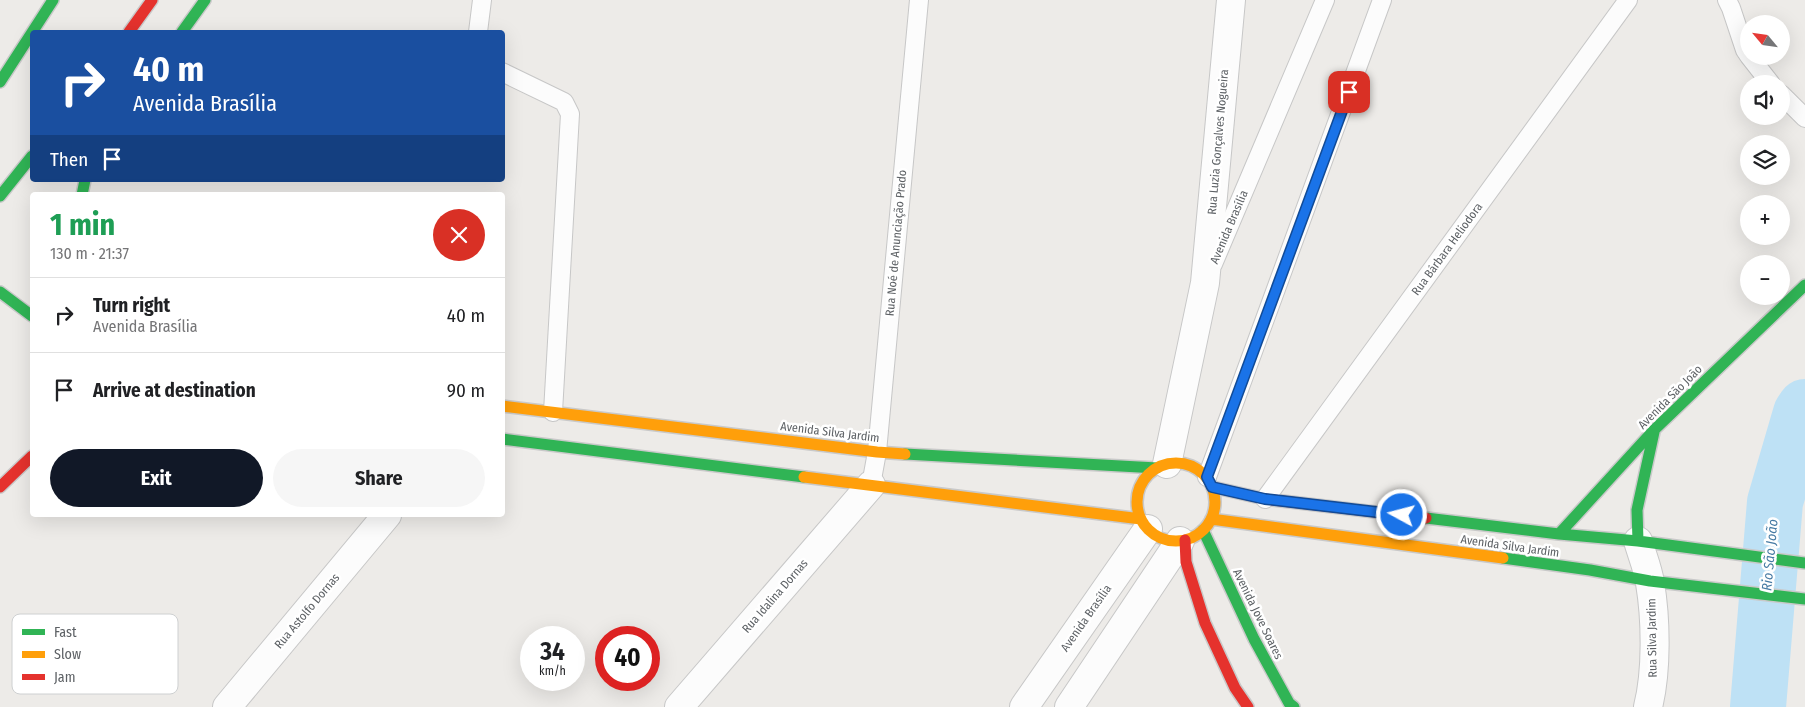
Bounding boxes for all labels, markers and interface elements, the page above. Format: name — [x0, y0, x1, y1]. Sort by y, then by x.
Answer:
north arrow — [1740, 15, 1790, 65]
map controls — [1740, 15, 1790, 305]
text: 40 m — [133, 48, 204, 90]
icon: right — [50, 50, 115, 115]
street label: Rua Luzia Gonçalves Nogueira — [1205, 69, 1231, 215]
pin — [1328, 71, 1370, 113]
button: sound — [1740, 75, 1790, 125]
icon: arrive — [1335, 78, 1363, 106]
text: Avenida Brasília — [133, 90, 277, 117]
button: layers — [1740, 135, 1790, 185]
icon: arrive — [98, 145, 126, 173]
text: Then — [50, 148, 88, 171]
street label: Rua Noé de Anunciação Prado — [883, 169, 909, 317]
street label: Avenida Brasília — [1207, 188, 1251, 266]
button: + — [1740, 195, 1790, 245]
street label: Rua Bárbara Heliodora — [1409, 200, 1485, 298]
text: 1 min — [50, 207, 115, 243]
button: close — [433, 209, 485, 261]
text: 130 m · 21:37 — [50, 244, 129, 263]
button: − — [1740, 255, 1790, 305]
text: Turn right — [93, 294, 170, 317]
icon: right — [50, 301, 78, 329]
text: 40 m — [447, 304, 485, 327]
text: Avenida Brasília — [93, 317, 198, 336]
street label: Avenida São João — [1635, 362, 1705, 432]
icon: arrive — [50, 376, 78, 404]
text: Arrive at destination — [93, 379, 256, 402]
text: 90 m — [447, 379, 485, 402]
street label: Avenida Silva Jardim — [780, 419, 880, 445]
button: Exit — [50, 449, 263, 507]
button: Share — [273, 449, 485, 507]
position arrow — [1375, 488, 1427, 540]
water label: Rio São João — [1758, 518, 1782, 592]
street label: Avenida Silva Jardim — [1460, 532, 1560, 560]
street label: Rua Idalina Dornas — [739, 556, 811, 636]
street label: Avenida Jove Soares — [1230, 567, 1286, 661]
street label: Rua Astolfo Dornas — [272, 571, 342, 651]
street label: Avenida Brasília — [1058, 582, 1114, 654]
street label: Rua Silva Jardim — [1644, 598, 1660, 678]
legend — [12, 614, 178, 694]
text: Fast — [54, 624, 77, 641]
speed limit sign: 40 — [595, 626, 660, 691]
text: 34 — [540, 637, 565, 667]
text: Slow — [54, 646, 81, 663]
text: km/h — [539, 664, 566, 678]
text: Jam — [54, 669, 75, 686]

